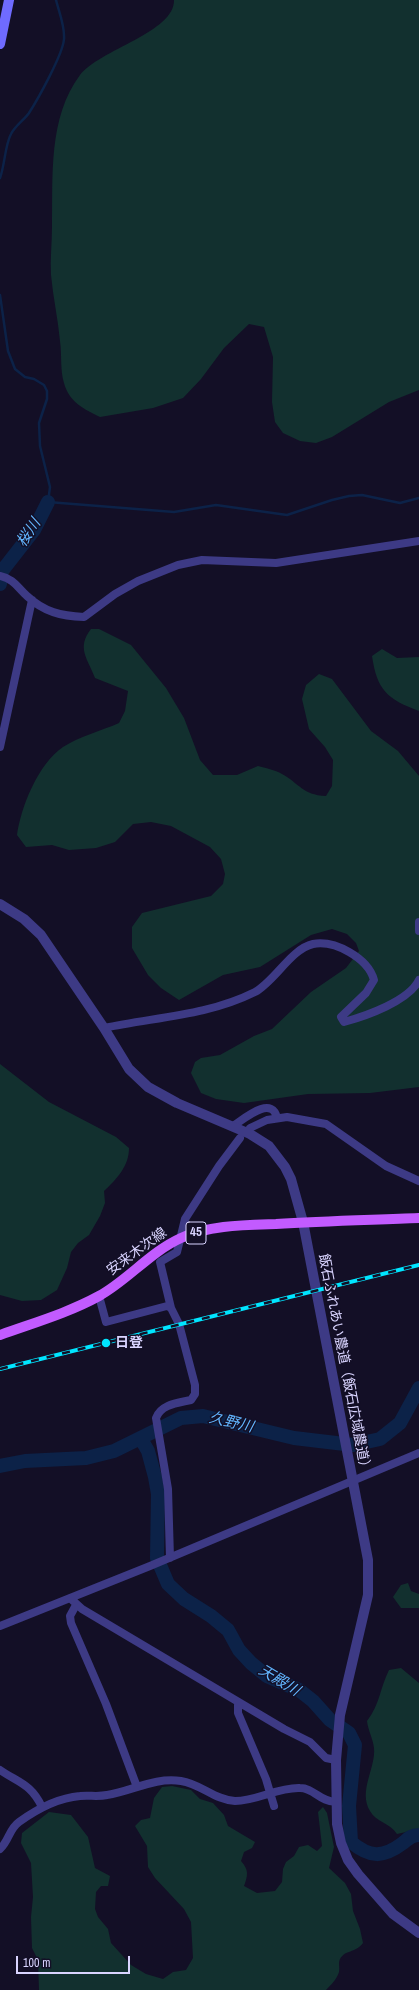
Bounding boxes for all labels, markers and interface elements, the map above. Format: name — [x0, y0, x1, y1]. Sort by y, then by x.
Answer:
water label: 桜川 — [13, 516, 45, 550]
road number: 45 — [186, 1222, 206, 1244]
street label: 安来木次線 — [104, 1225, 170, 1279]
street label: 飯石ふれあい農道（飯石広域農道） — [314, 1252, 374, 1476]
place label: 日登 — [115, 1335, 143, 1351]
marker: 日登 — [100, 1337, 112, 1349]
water label: 久野川 — [207, 1409, 255, 1437]
water label: 天殿川 — [255, 1662, 303, 1700]
scale bar — [18, 1948, 132, 1974]
text: 100 m — [23, 1955, 50, 1971]

